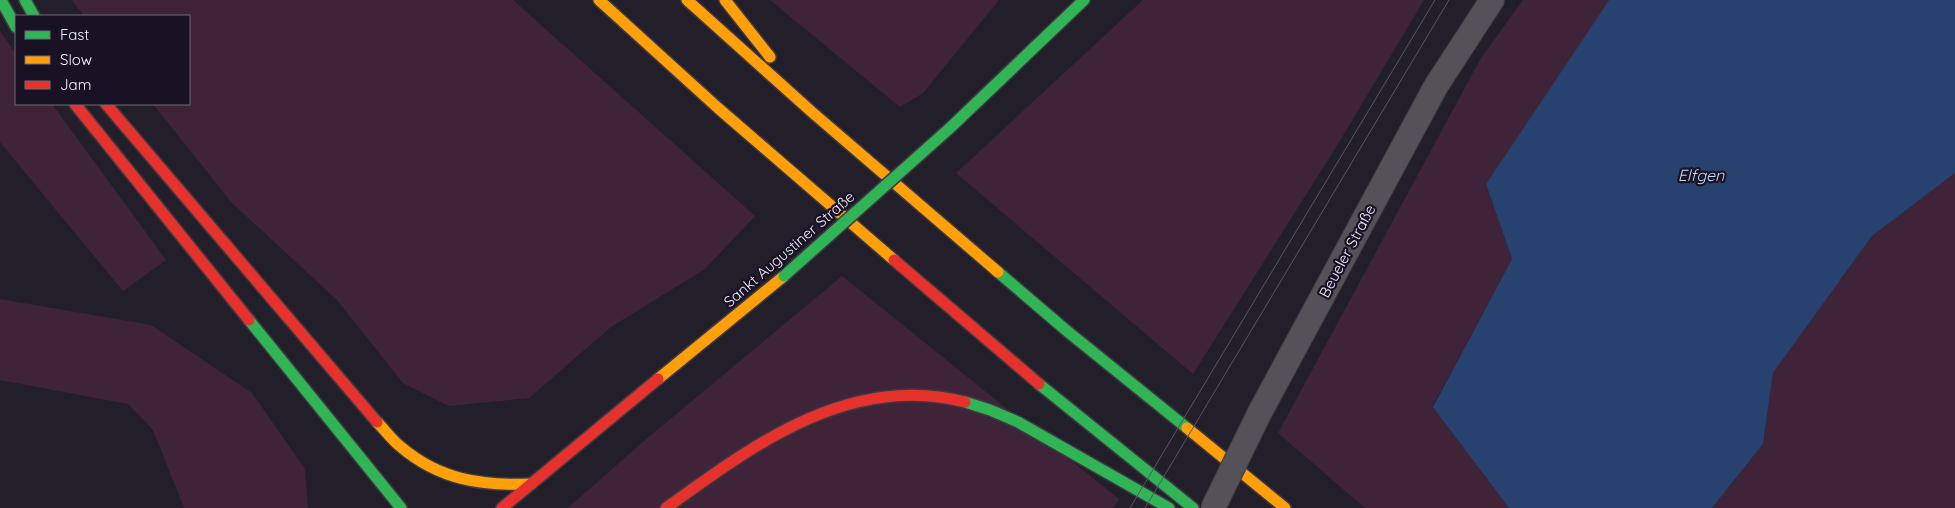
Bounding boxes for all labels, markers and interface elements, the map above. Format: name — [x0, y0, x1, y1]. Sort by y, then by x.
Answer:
legend — [15, 15, 190, 105]
text: Fast — [60, 25, 89, 44]
text: Slow — [60, 50, 92, 69]
text: Jam — [60, 75, 91, 94]
water label: Elfgen — [1678, 165, 1725, 185]
street label: Sankt Augustiner Straße — [720, 187, 858, 311]
street label: Beueler Straße — [1315, 201, 1379, 301]

